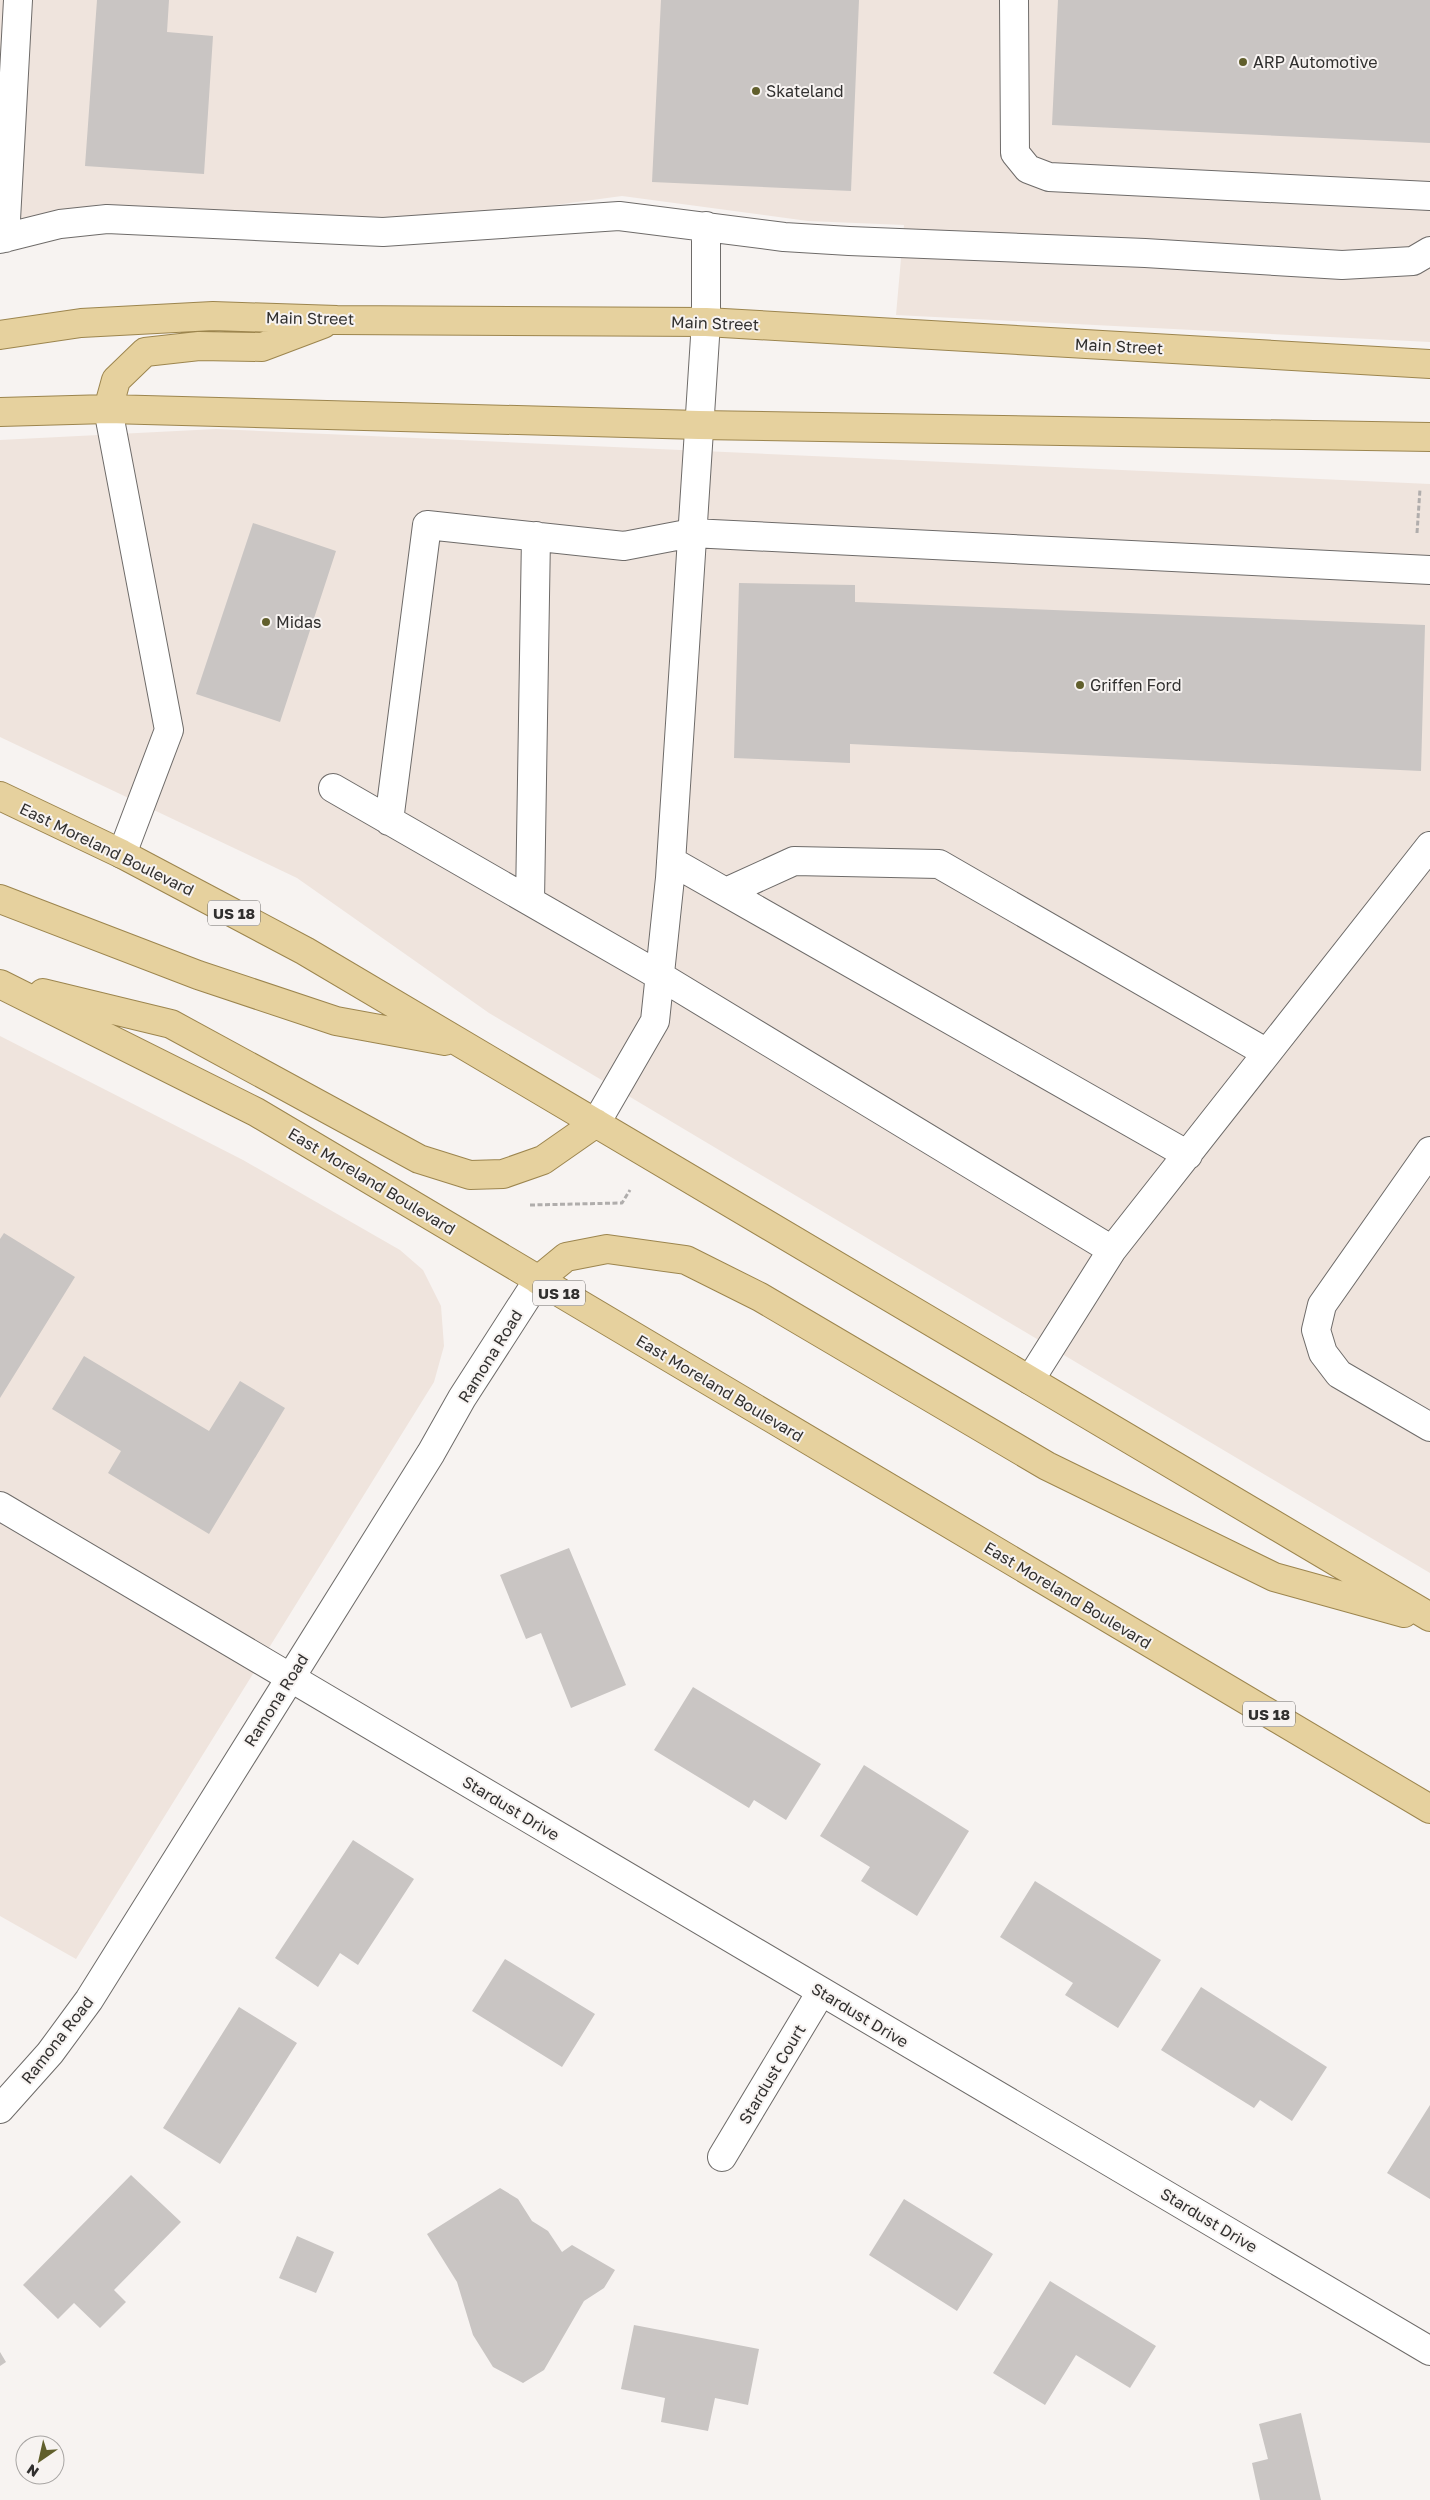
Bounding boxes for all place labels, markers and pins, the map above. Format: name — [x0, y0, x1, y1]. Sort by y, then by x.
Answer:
place label: ARP Automotive — [1253, 52, 1378, 72]
marker: ARP Automotive — [1237, 56, 1249, 68]
place label: Skateland — [766, 81, 844, 101]
marker: Skateland — [750, 85, 762, 97]
place label: Midas — [276, 612, 321, 632]
marker: Midas — [260, 616, 272, 628]
place label: Griffen Ford — [1090, 675, 1182, 695]
marker: Griffen Ford — [1074, 679, 1086, 691]

